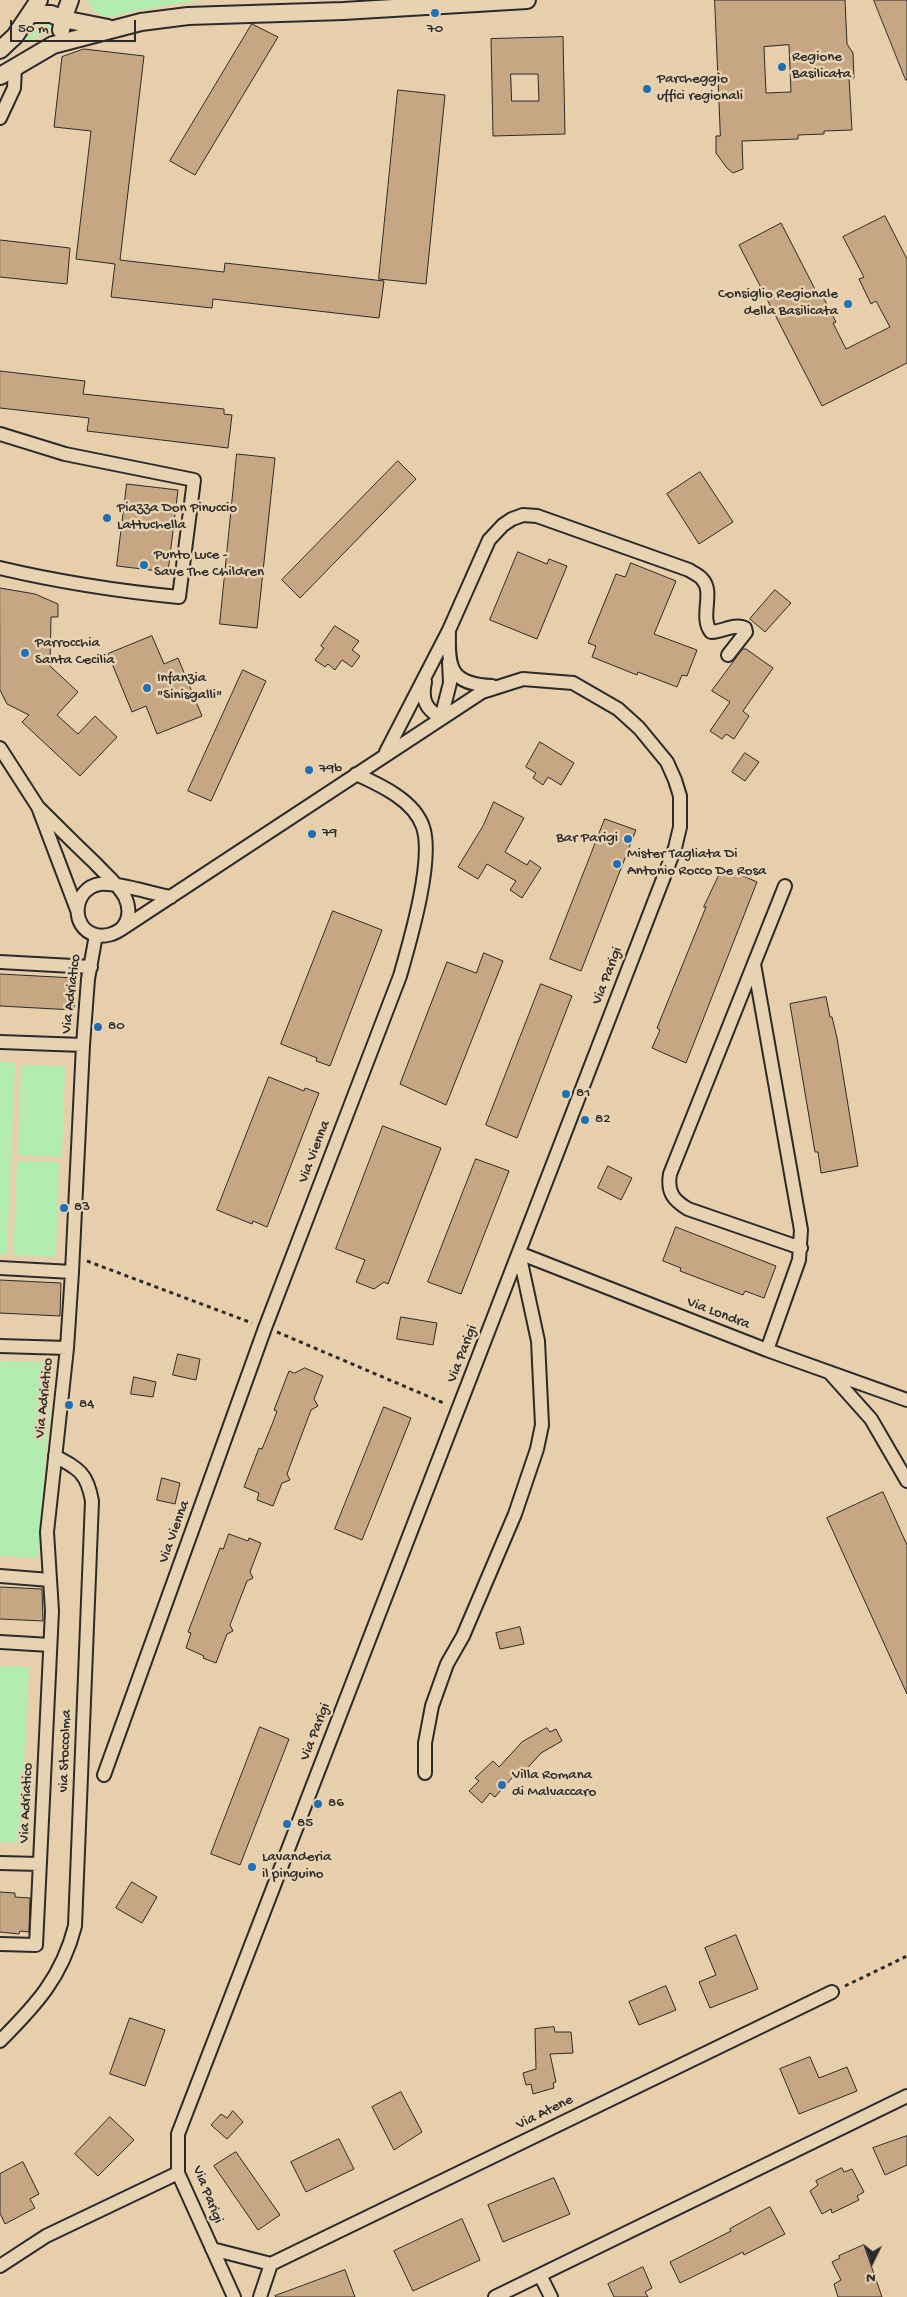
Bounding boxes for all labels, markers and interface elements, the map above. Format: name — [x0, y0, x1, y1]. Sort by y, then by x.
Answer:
marker: 70 — [429, 7, 441, 19]
scale bar — [12, 10, 139, 42]
text: 50 m — [18, 20, 49, 38]
place label: 70 — [427, 21, 443, 39]
place label: Regione Basilicata — [792, 49, 851, 84]
marker: Regione Basilicata — [776, 61, 788, 73]
place label: Parcheggio uffici regionali — [657, 71, 743, 106]
marker: Parcheggio uffici regionali — [641, 83, 653, 95]
place label: Consiglio Regionale della Basilicata — [718, 286, 838, 321]
marker: Consiglio Regionale della Basilicata — [842, 298, 854, 310]
place label: Piazza Don Pinuccio Lattuchella — [117, 500, 237, 535]
marker: Piazza Don Pinuccio Lattuchella — [101, 512, 113, 524]
place label: Punto Luce - Save The Children — [154, 547, 264, 582]
marker: Punto Luce - Save The Children — [138, 559, 150, 571]
place label: Parrocchia Santa Cecilia — [35, 635, 115, 670]
marker: Parrocchia Santa Cecilia — [19, 647, 31, 659]
place label: Infanzia "Sinisgalli" — [157, 670, 222, 705]
marker: Infanzia "Sinisgalli" — [141, 682, 153, 694]
place label: 79b — [319, 761, 342, 779]
marker: 79b — [303, 764, 315, 776]
place label: 79 — [322, 825, 337, 843]
marker: 79 — [306, 828, 318, 840]
place label: Bar Parigi — [556, 830, 618, 848]
marker: Bar Parigi — [622, 833, 634, 845]
place label: Mister Tagliata Di Antonio Rocco De Rosa — [627, 846, 766, 881]
marker: Mister Tagliata Di Antonio Rocco De Rosa — [611, 858, 623, 870]
street label: Via Parigi — [589, 945, 627, 1007]
street label: Via Adriatico — [58, 953, 86, 1035]
place label: 80 — [108, 1018, 125, 1036]
marker: 80 — [92, 1021, 104, 1033]
place label: 81 — [576, 1085, 590, 1103]
marker: 81 — [560, 1088, 572, 1100]
place label: 82 — [595, 1111, 611, 1129]
marker: 82 — [579, 1114, 591, 1126]
street label: Via Vienna — [295, 1118, 335, 1186]
place label: 83 — [74, 1199, 90, 1217]
marker: 83 — [58, 1202, 70, 1214]
street label: Via Londra — [684, 1294, 752, 1334]
street label: Via Parigi — [444, 1323, 482, 1385]
street label: Via Adriatico — [32, 1357, 58, 1439]
place label: 84 — [79, 1396, 94, 1414]
marker: 84 — [63, 1399, 75, 1411]
street label: Via Vienna — [155, 1498, 195, 1566]
street label: Via Parigi — [297, 1701, 335, 1763]
street label: via Stoccolma — [56, 1709, 76, 1793]
street label: Via Adriatico — [16, 1762, 38, 1844]
place label: Villa Romana di Malvaccaro — [512, 1767, 596, 1802]
marker: Villa Romana di Malvaccaro — [496, 1779, 508, 1791]
place label: 86 — [328, 1795, 344, 1813]
marker: 86 — [312, 1798, 324, 1810]
place label: 85 — [297, 1815, 313, 1833]
marker: 85 — [281, 1818, 293, 1830]
place label: Lavanderia il pinguino — [262, 1849, 331, 1884]
marker: Lavanderia il pinguino — [246, 1861, 258, 1873]
street label: Via Atene — [514, 2092, 576, 2134]
street label: Via Parigi — [187, 2164, 227, 2226]
north arrow — [847, 2237, 897, 2287]
text: N — [866, 2269, 876, 2286]

